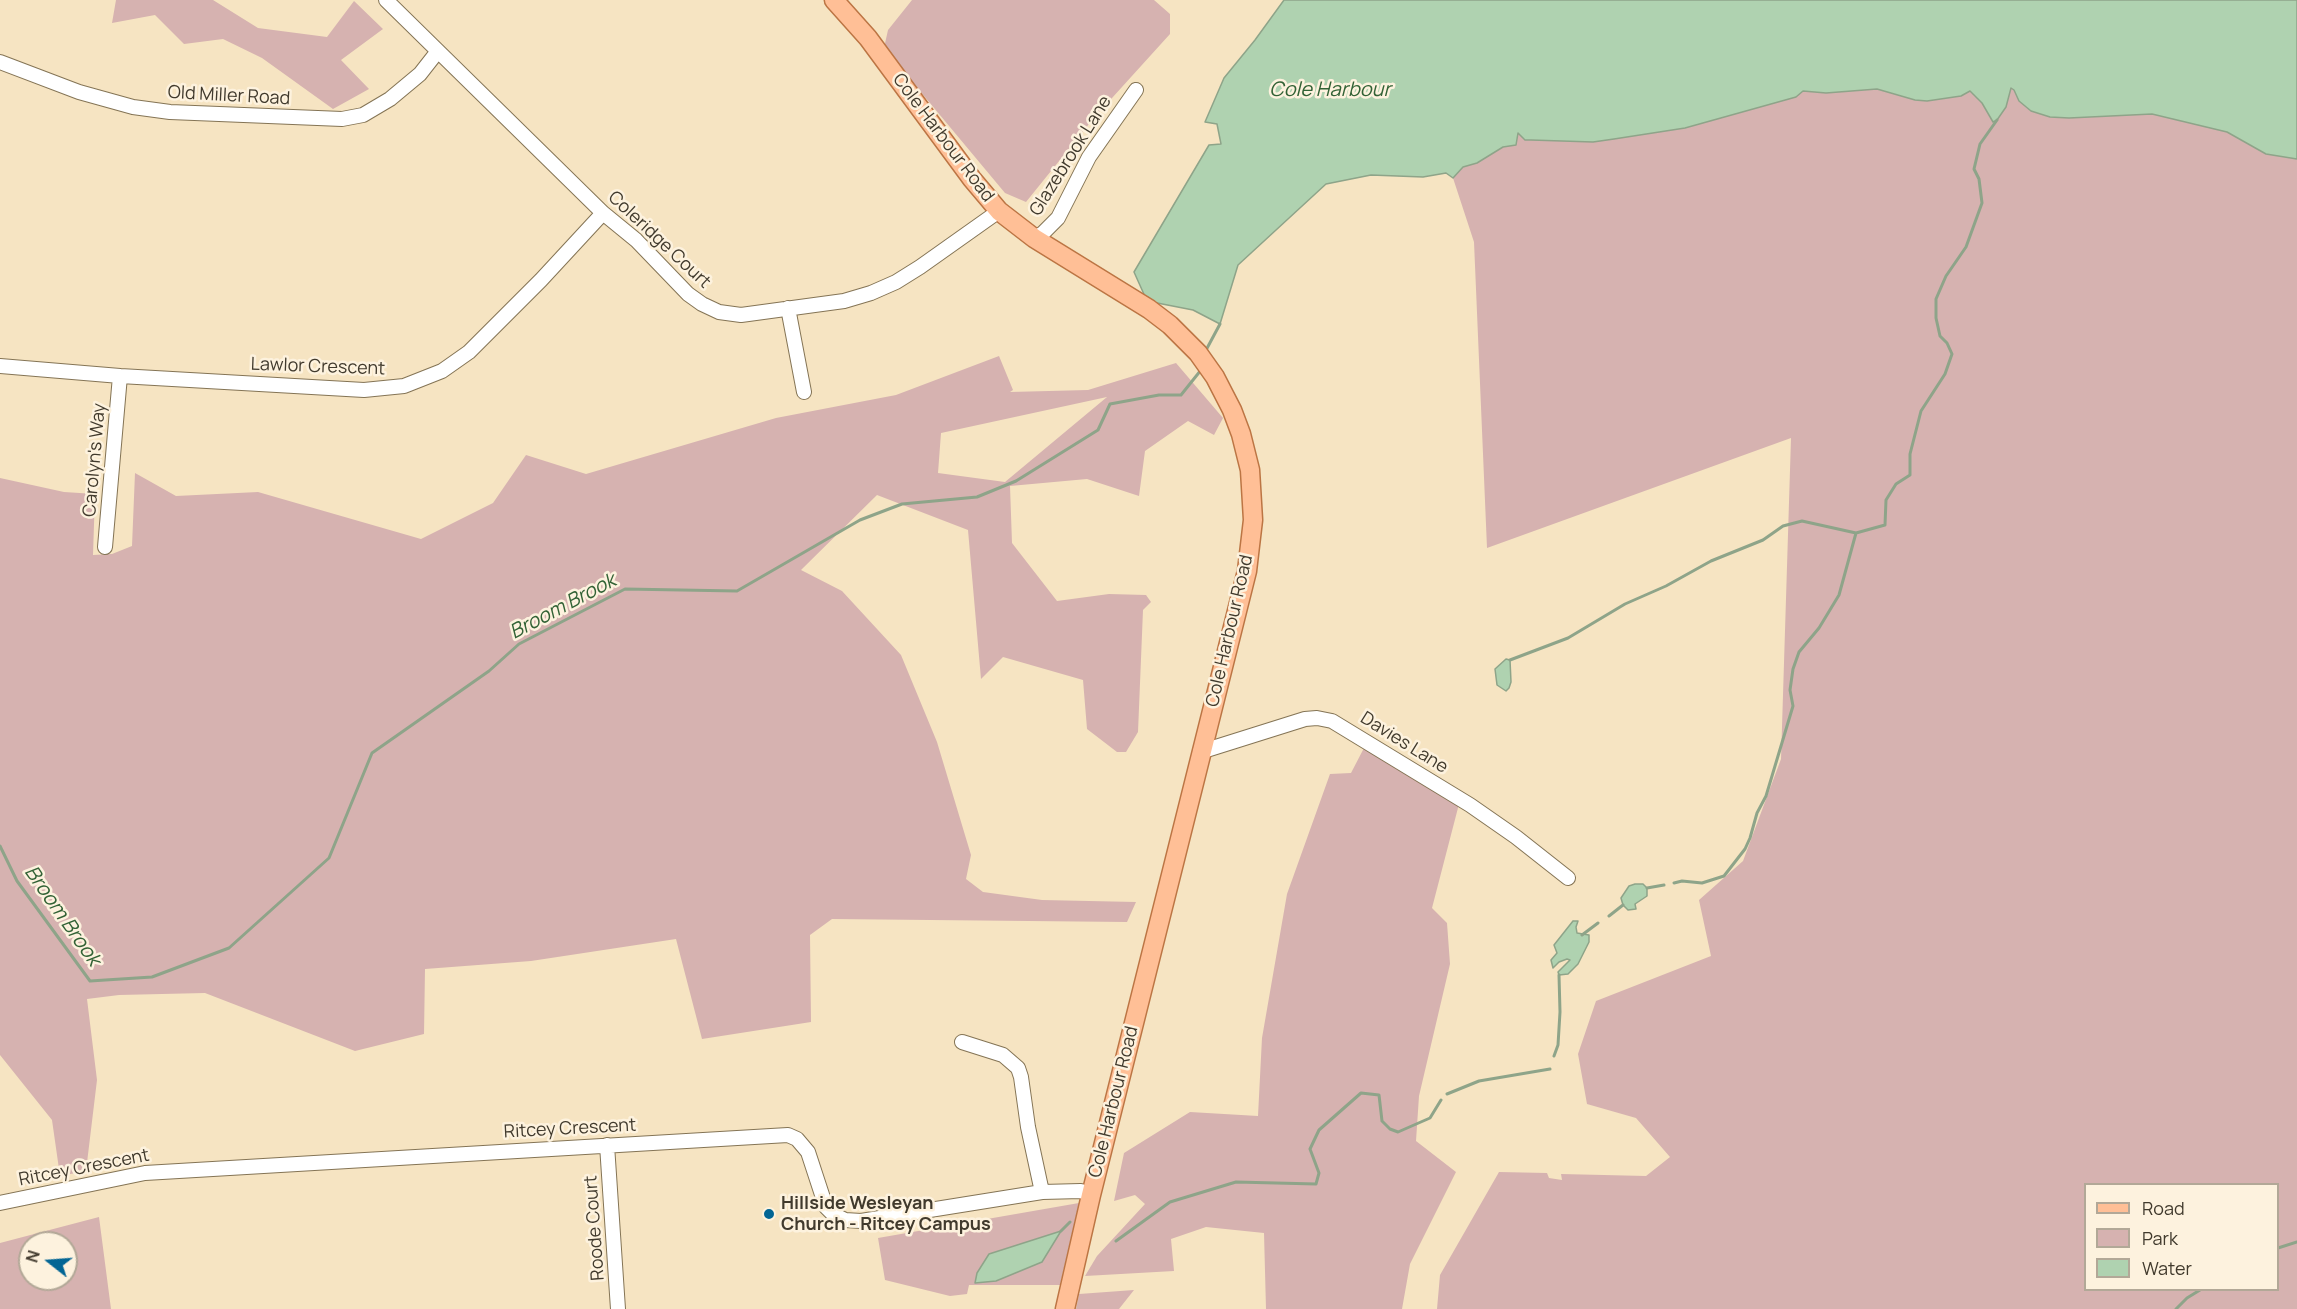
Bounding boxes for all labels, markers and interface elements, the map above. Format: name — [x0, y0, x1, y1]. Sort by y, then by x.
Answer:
street label: Cole Harbour Road — [888, 69, 998, 207]
water label: Cole Harbour — [1269, 78, 1391, 102]
street label: Old Miller Road — [167, 82, 291, 110]
street label: Glazebrook Lane — [1025, 92, 1117, 220]
street label: Coleridge Court — [603, 187, 715, 293]
street label: Lawlor Crescent — [250, 354, 386, 380]
street label: Carolyn's Way — [79, 402, 111, 518]
street label: Cole Harbour Road — [1202, 553, 1258, 709]
water label: Broom Brook — [506, 569, 620, 645]
street label: Davies Lane — [1356, 708, 1452, 778]
water label: Broom Brook — [19, 861, 105, 971]
street label: Cole Harbour Road — [1085, 1024, 1143, 1180]
street label: Ritcey Crescent — [503, 1115, 637, 1143]
street label: Ritcey Crescent — [17, 1145, 151, 1191]
street label: Roode Court — [581, 1175, 609, 1281]
legend — [2084, 1183, 2279, 1291]
place label: Hillside Wesleyan Church - Ritcey Campus — [781, 1193, 991, 1236]
text: Road — [2142, 1196, 2185, 1220]
marker: Hillside Wesleyan Church - Ritcey Campus — [762, 1207, 776, 1221]
text: Park — [2142, 1226, 2178, 1250]
north arrow — [18, 1231, 78, 1291]
text: N — [20, 1248, 45, 1265]
text: Water — [2142, 1256, 2192, 1280]

